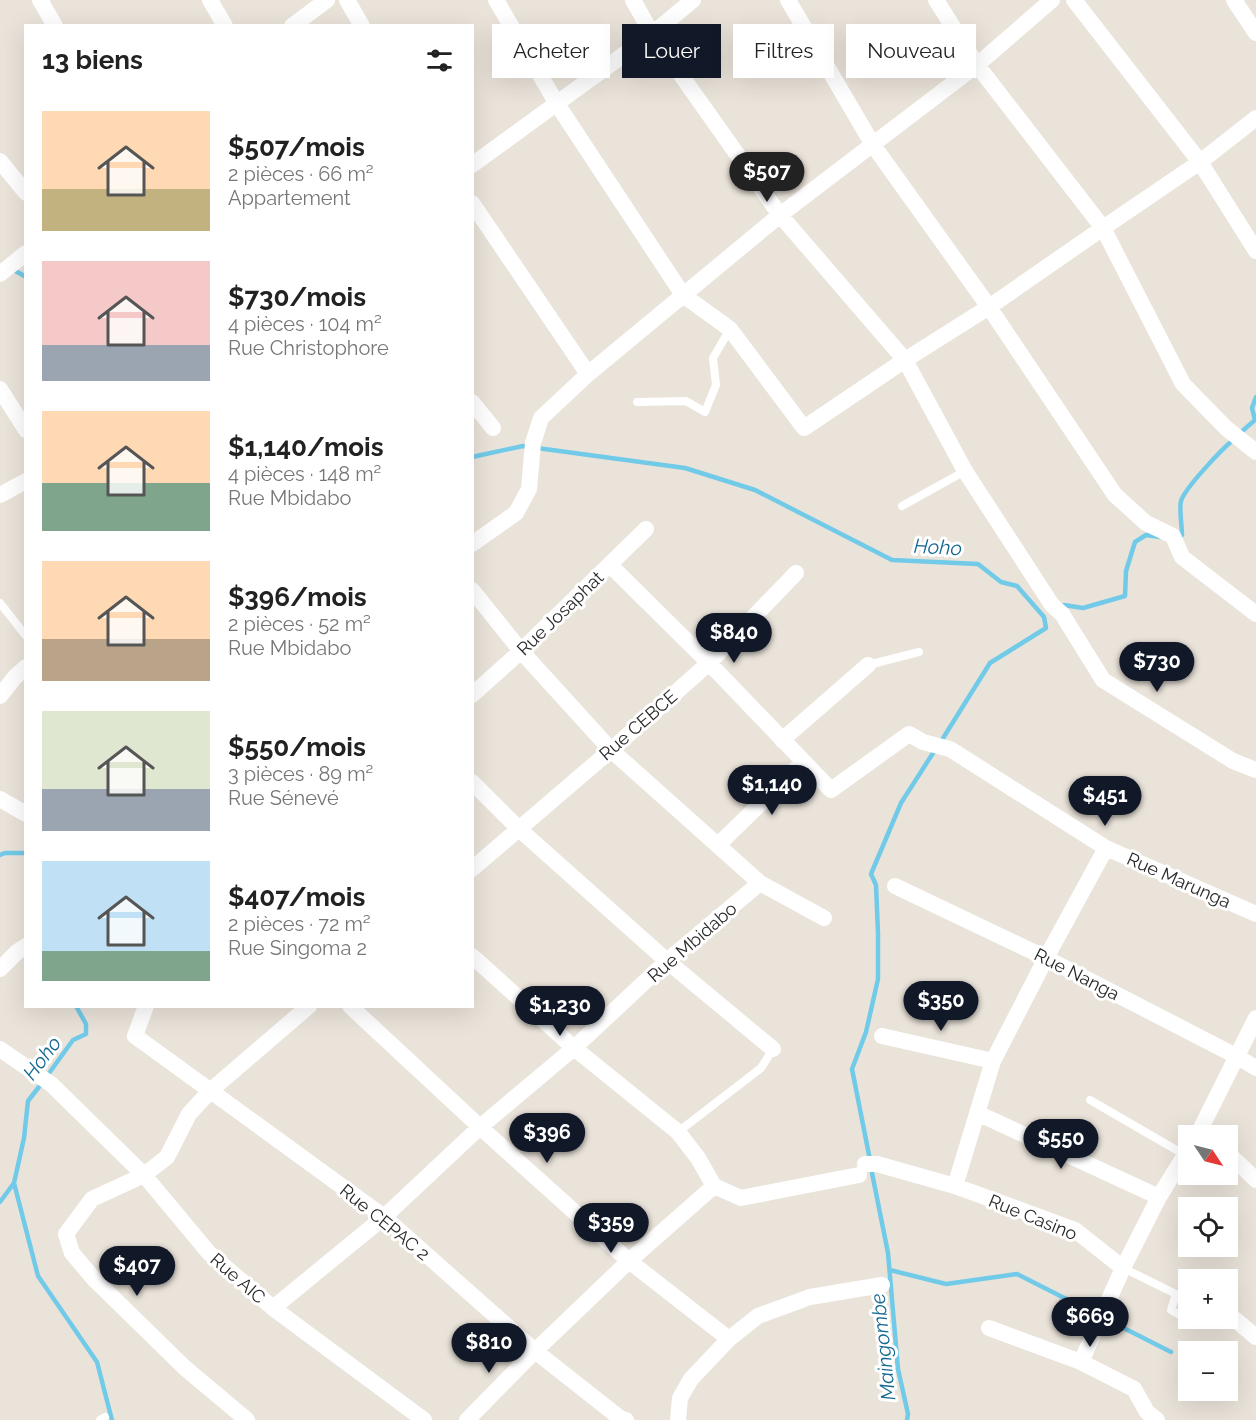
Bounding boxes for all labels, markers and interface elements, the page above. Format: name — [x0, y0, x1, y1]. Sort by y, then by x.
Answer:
chip: Acheter — [492, 24, 610, 78]
chip: Louer — [622, 24, 721, 78]
chip: Filtres — [733, 24, 834, 78]
chip: Nouveau — [846, 24, 976, 78]
icon: filters — [423, 44, 456, 77]
text: 13 biens — [42, 45, 143, 75]
text: $507/mois — [228, 132, 365, 162]
icon: home — [90, 135, 162, 207]
pin: $507 — [731, 152, 803, 203]
text: $507 — [743, 159, 791, 183]
text: 2 pièces · 66 m² — [228, 162, 374, 186]
text: Appartement — [228, 186, 351, 210]
text: $730/mois — [228, 282, 366, 312]
icon: home — [90, 285, 162, 357]
text: 4 pièces · 104 m² — [228, 312, 382, 336]
text: Rue Christophore — [228, 336, 389, 360]
text: $1,140/mois — [228, 432, 383, 462]
icon: home — [90, 435, 162, 507]
text: 4 pièces · 148 m² — [228, 462, 381, 486]
text: Rue Mbidabo — [228, 486, 351, 510]
water label: Hoho — [913, 534, 963, 560]
street label: Rue Josaphat — [512, 567, 608, 659]
text: $396/mois — [228, 582, 367, 612]
icon: home — [90, 585, 162, 657]
text: 2 pièces · 52 m² — [228, 612, 371, 636]
pin: $840 — [698, 613, 770, 664]
text: $840 — [710, 620, 758, 644]
text: Rue Mbidabo — [228, 636, 351, 660]
pin: $730 — [1121, 642, 1193, 693]
text: $730 — [1133, 649, 1181, 673]
street label: Rue CEBCE — [595, 686, 681, 764]
text: $550/mois — [228, 732, 366, 762]
icon: home — [90, 735, 162, 807]
text: 3 pièces · 89 m² — [228, 762, 373, 786]
pin: $1,140 — [723, 765, 821, 816]
text: $1,140 — [742, 772, 802, 796]
pin: $451 — [1069, 776, 1141, 827]
text: $451 — [1082, 783, 1128, 807]
text: Rue Sénevé — [228, 786, 339, 810]
street label: Rue Marunga — [1124, 848, 1234, 912]
text: $407/mois — [228, 882, 365, 912]
icon: home — [90, 885, 162, 957]
street label: Rue Mbidabo — [643, 897, 741, 986]
text: 2 pièces · 72 m² — [228, 912, 371, 936]
text: Rue Singoma 2 — [228, 936, 367, 960]
street label: Rue Nanga — [1031, 944, 1123, 1004]
pin: $350 — [905, 981, 977, 1032]
pin: $1,230 — [511, 986, 609, 1037]
text: $350 — [917, 988, 965, 1012]
text: $1,230 — [529, 993, 591, 1017]
water label: Hoho — [18, 1032, 66, 1084]
pin: $396 — [511, 1113, 583, 1164]
pin: $550 — [1025, 1119, 1097, 1170]
text: $396 — [523, 1120, 571, 1144]
north arrow — [1178, 1125, 1238, 1185]
map controls — [1178, 1125, 1238, 1401]
text: $550 — [1037, 1126, 1085, 1150]
street label: Rue CEPAC 2 — [336, 1180, 434, 1264]
street label: Rue Casino — [986, 1190, 1081, 1244]
button: locate — [1178, 1197, 1238, 1257]
pin: $359 — [575, 1203, 647, 1254]
text: $359 — [588, 1210, 634, 1234]
pin: $407 — [101, 1246, 173, 1297]
street label: Rue AIC — [206, 1248, 270, 1308]
text: $407 — [113, 1253, 161, 1277]
button: + — [1178, 1269, 1238, 1329]
water label: Maingombe — [865, 1292, 901, 1402]
pin: $669 — [1054, 1297, 1126, 1348]
text: $669 — [1066, 1304, 1114, 1328]
pin: $810 — [453, 1323, 525, 1374]
text: $810 — [466, 1330, 512, 1354]
button: − — [1178, 1341, 1238, 1401]

